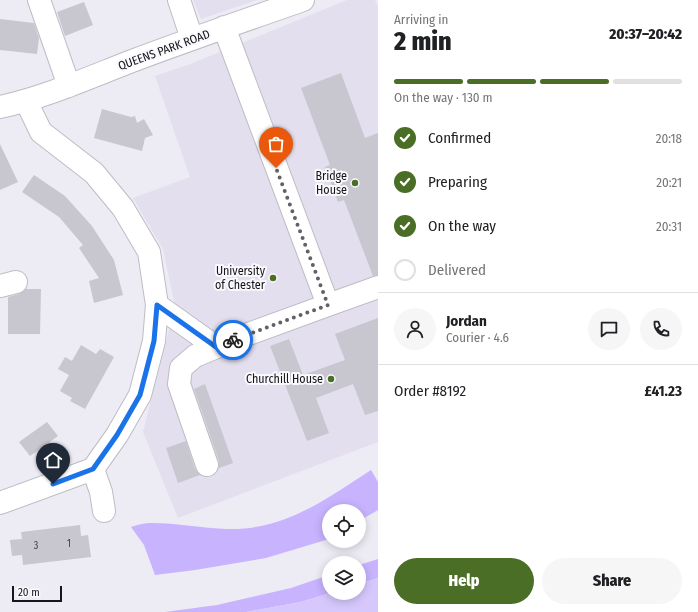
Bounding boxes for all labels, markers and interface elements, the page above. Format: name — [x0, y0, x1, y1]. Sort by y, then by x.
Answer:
text: Arriving in — [394, 12, 448, 27]
text: 20:37–20:42 — [609, 25, 682, 43]
text: 2 min — [394, 26, 452, 57]
street label: QUEENS PARK ROAD — [116, 27, 212, 73]
text: On the way · 130 m — [394, 90, 493, 105]
pin — [259, 127, 293, 168]
icon: check — [394, 127, 416, 149]
text: Confirmed — [428, 129, 491, 147]
text: 20:18 — [656, 131, 682, 146]
icon: bag — [265, 133, 287, 155]
place label: Bridge House — [315, 169, 347, 197]
icon: check — [394, 171, 416, 193]
text: Preparing — [428, 173, 487, 191]
text: 20:21 — [656, 175, 682, 190]
marker: Bridge House — [350, 178, 360, 188]
icon: check — [394, 215, 416, 237]
text: On the way — [428, 217, 496, 235]
text: 20:31 — [656, 219, 682, 234]
text: Delivered — [428, 261, 486, 279]
place label: University of Chester — [215, 264, 266, 292]
marker: University of Chester — [268, 273, 278, 283]
button: person — [394, 308, 436, 350]
button: chat — [588, 308, 630, 350]
button: phone — [640, 308, 682, 350]
text: Jordan — [446, 312, 487, 330]
courier — [213, 320, 253, 360]
icon: bike — [222, 329, 244, 351]
text: Courier · 4.6 — [446, 330, 509, 345]
place label: Churchill House — [246, 372, 323, 386]
marker: Churchill House — [326, 374, 336, 384]
text: Order #8192 — [394, 382, 466, 400]
text: £41.23 — [644, 382, 682, 400]
pin — [36, 443, 70, 484]
icon: home — [42, 449, 64, 471]
map controls — [322, 504, 366, 600]
button: locate — [322, 504, 366, 548]
house number: 1 — [67, 538, 71, 550]
house number: 3 — [34, 540, 39, 552]
button: layers — [322, 556, 366, 600]
button: Help — [394, 558, 534, 604]
button: Share — [542, 558, 682, 604]
scale bar — [12, 584, 62, 603]
text: 20 m — [18, 586, 40, 599]

